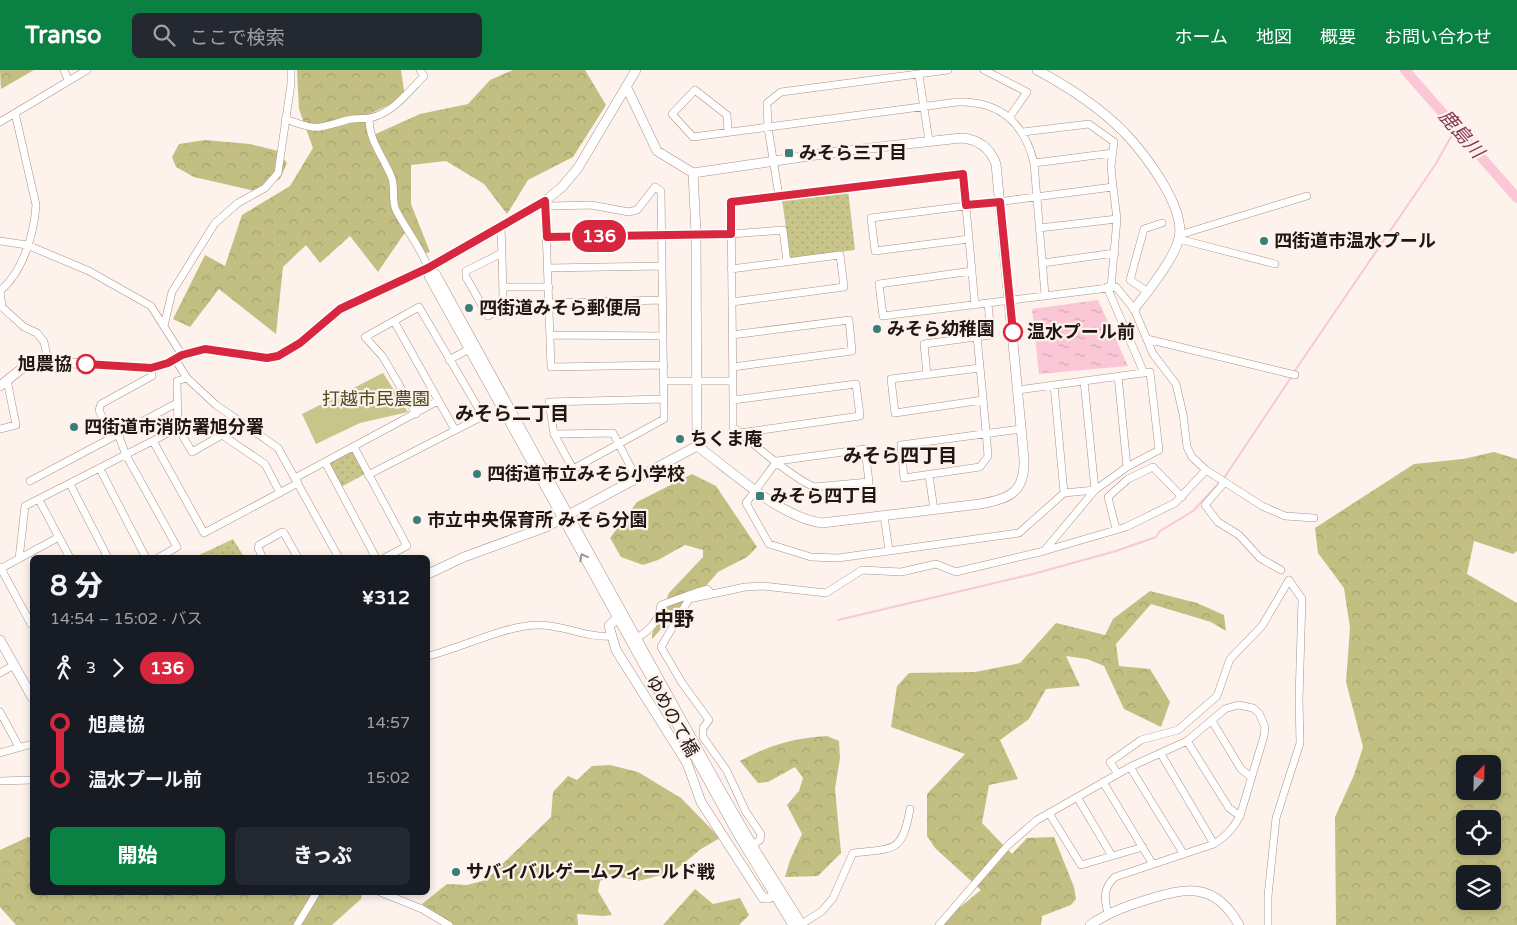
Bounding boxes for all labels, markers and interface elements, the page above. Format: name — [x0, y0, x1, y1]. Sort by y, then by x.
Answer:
search box — [132, 13, 482, 58]
text: Transo — [25, 21, 102, 50]
icon: search — [150, 21, 178, 49]
text: ホーム — [1175, 26, 1228, 48]
text: 地図 — [1256, 26, 1292, 48]
text: 概要 — [1320, 26, 1356, 48]
text: お問い合わせ — [1384, 26, 1492, 48]
text: ここで検索 — [190, 27, 285, 49]
water label: 鹿島川 — [1434, 105, 1489, 164]
place label: みそら三丁目 — [799, 142, 907, 164]
marker: みそら三丁目 — [783, 147, 795, 159]
line badge: 136 — [570, 220, 628, 252]
text: 136 — [582, 225, 616, 247]
place label: 四街道市温水プール — [1274, 230, 1436, 252]
marker: 四街道市温水プール — [1258, 235, 1270, 247]
place label: 四街道みそら郵便局 — [479, 297, 641, 319]
marker: 四街道みそら郵便局 — [463, 302, 475, 314]
place label: みそら幼稚園 — [887, 318, 995, 340]
place label: 温水プール前 — [1027, 321, 1135, 343]
marker: 温水プール前 — [1003, 322, 1023, 342]
marker: みそら幼稚園 — [871, 323, 883, 335]
place label: 旭農協 — [18, 353, 72, 375]
marker: 旭農協 — [76, 354, 96, 374]
park label: 打越市民農園 — [322, 388, 430, 410]
district label: みそら二丁目 — [455, 403, 569, 425]
place label: 四街道市消防署旭分署 — [84, 416, 264, 438]
marker: 四街道市消防署旭分署 — [68, 421, 80, 433]
place label: ちくま庵 — [690, 428, 762, 450]
marker: ちくま庵 — [674, 433, 686, 445]
district label: みそら四丁目 — [843, 445, 957, 467]
place label: 四街道市立みそら小学校 — [487, 463, 685, 485]
marker: 四街道市立みそら小学校 — [471, 468, 483, 480]
place label: みそら四丁目 — [770, 485, 878, 507]
marker: みそら四丁目 — [754, 490, 766, 502]
place label: 市立中央保育所 みそら分園 — [427, 509, 648, 531]
marker: 市立中央保育所 みそら分園 — [411, 514, 423, 526]
one-way arrow — [579, 553, 589, 562]
text: 8 分 — [50, 569, 103, 603]
text: ¥312 — [362, 587, 410, 609]
district label: 中野 — [654, 608, 694, 632]
text: 14:54 – 15:02 · バス — [50, 609, 202, 629]
icon: walk — [50, 654, 78, 682]
icon: forward — [104, 654, 132, 682]
text: 136 — [150, 657, 184, 679]
text: 3 — [86, 658, 96, 678]
street label: ゆめのて橋 — [641, 671, 703, 761]
text: 14:57 — [366, 713, 410, 733]
text: 旭農協 — [88, 714, 145, 736]
north arrow — [1456, 755, 1501, 800]
map controls — [1456, 755, 1501, 910]
text: 15:02 — [366, 768, 410, 788]
text: 温水プール前 — [88, 769, 202, 791]
button: locate — [1456, 810, 1501, 855]
button: 開始 — [50, 827, 225, 885]
button: きっぷ — [235, 827, 410, 885]
place label: サバイバルゲームフィールド戦 — [466, 861, 715, 883]
button: layers — [1456, 865, 1501, 910]
marker: サバイバルゲームフィールド戦 — [450, 866, 462, 878]

